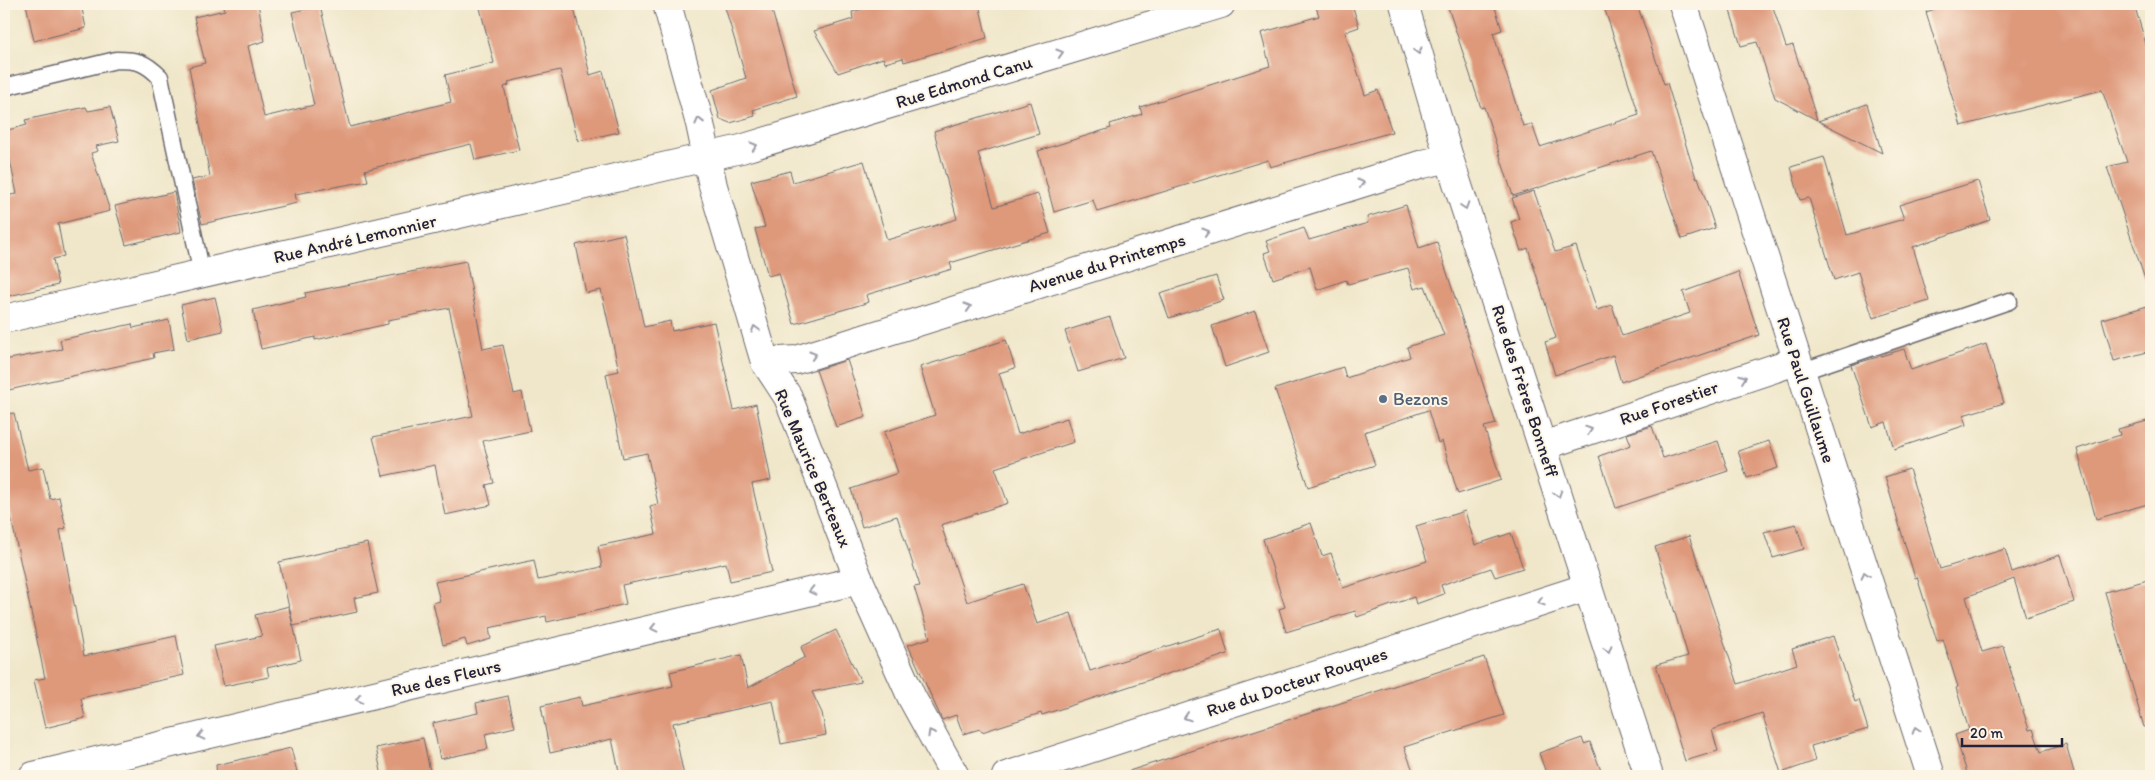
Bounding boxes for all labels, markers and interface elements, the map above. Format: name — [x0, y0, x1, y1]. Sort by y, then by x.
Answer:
one-way arrow — [1412, 46, 1422, 54]
one-way arrow — [1055, 48, 1064, 58]
street label: Rue Edmond Canu — [893, 51, 1035, 113]
one-way arrow — [694, 117, 705, 126]
one-way arrow — [749, 141, 758, 151]
one-way arrow — [1357, 179, 1365, 189]
one-way arrow — [1459, 201, 1469, 210]
street label: Rue André Lemonnier — [271, 209, 439, 268]
one-way arrow — [1202, 228, 1210, 238]
street label: Avenue du Printemps — [1026, 229, 1188, 297]
one-way arrow — [963, 302, 971, 312]
street label: Rue des Frères Bonneff — [1487, 302, 1564, 481]
street label: Rue Paul Guillaume — [1772, 314, 1840, 466]
one-way arrow — [750, 325, 760, 334]
one-way arrow — [808, 351, 816, 361]
one-way arrow — [1738, 374, 1747, 384]
street label: Rue Forestier — [1617, 376, 1722, 430]
street label: Rue Maurice Berteaux — [770, 385, 857, 551]
place label: Bezons — [1393, 388, 1448, 410]
marker: Bezons — [1377, 393, 1389, 405]
one-way arrow — [1584, 426, 1593, 436]
one-way arrow — [1552, 489, 1562, 497]
one-way arrow — [1861, 572, 1871, 580]
one-way arrow — [807, 585, 816, 596]
one-way arrow — [1538, 596, 1546, 606]
one-way arrow — [650, 623, 658, 633]
street label: Rue du Docteur Rouques — [1204, 642, 1390, 722]
one-way arrow — [1602, 644, 1612, 652]
street label: Rue des Fleurs — [389, 655, 503, 701]
one-way arrow — [355, 693, 364, 704]
one-way arrow — [1184, 712, 1192, 722]
scale bar — [1962, 715, 2062, 747]
text: 20 m — [1970, 724, 2004, 742]
one-way arrow — [1911, 726, 1921, 735]
one-way arrow — [197, 730, 206, 741]
one-way arrow — [928, 730, 938, 739]

